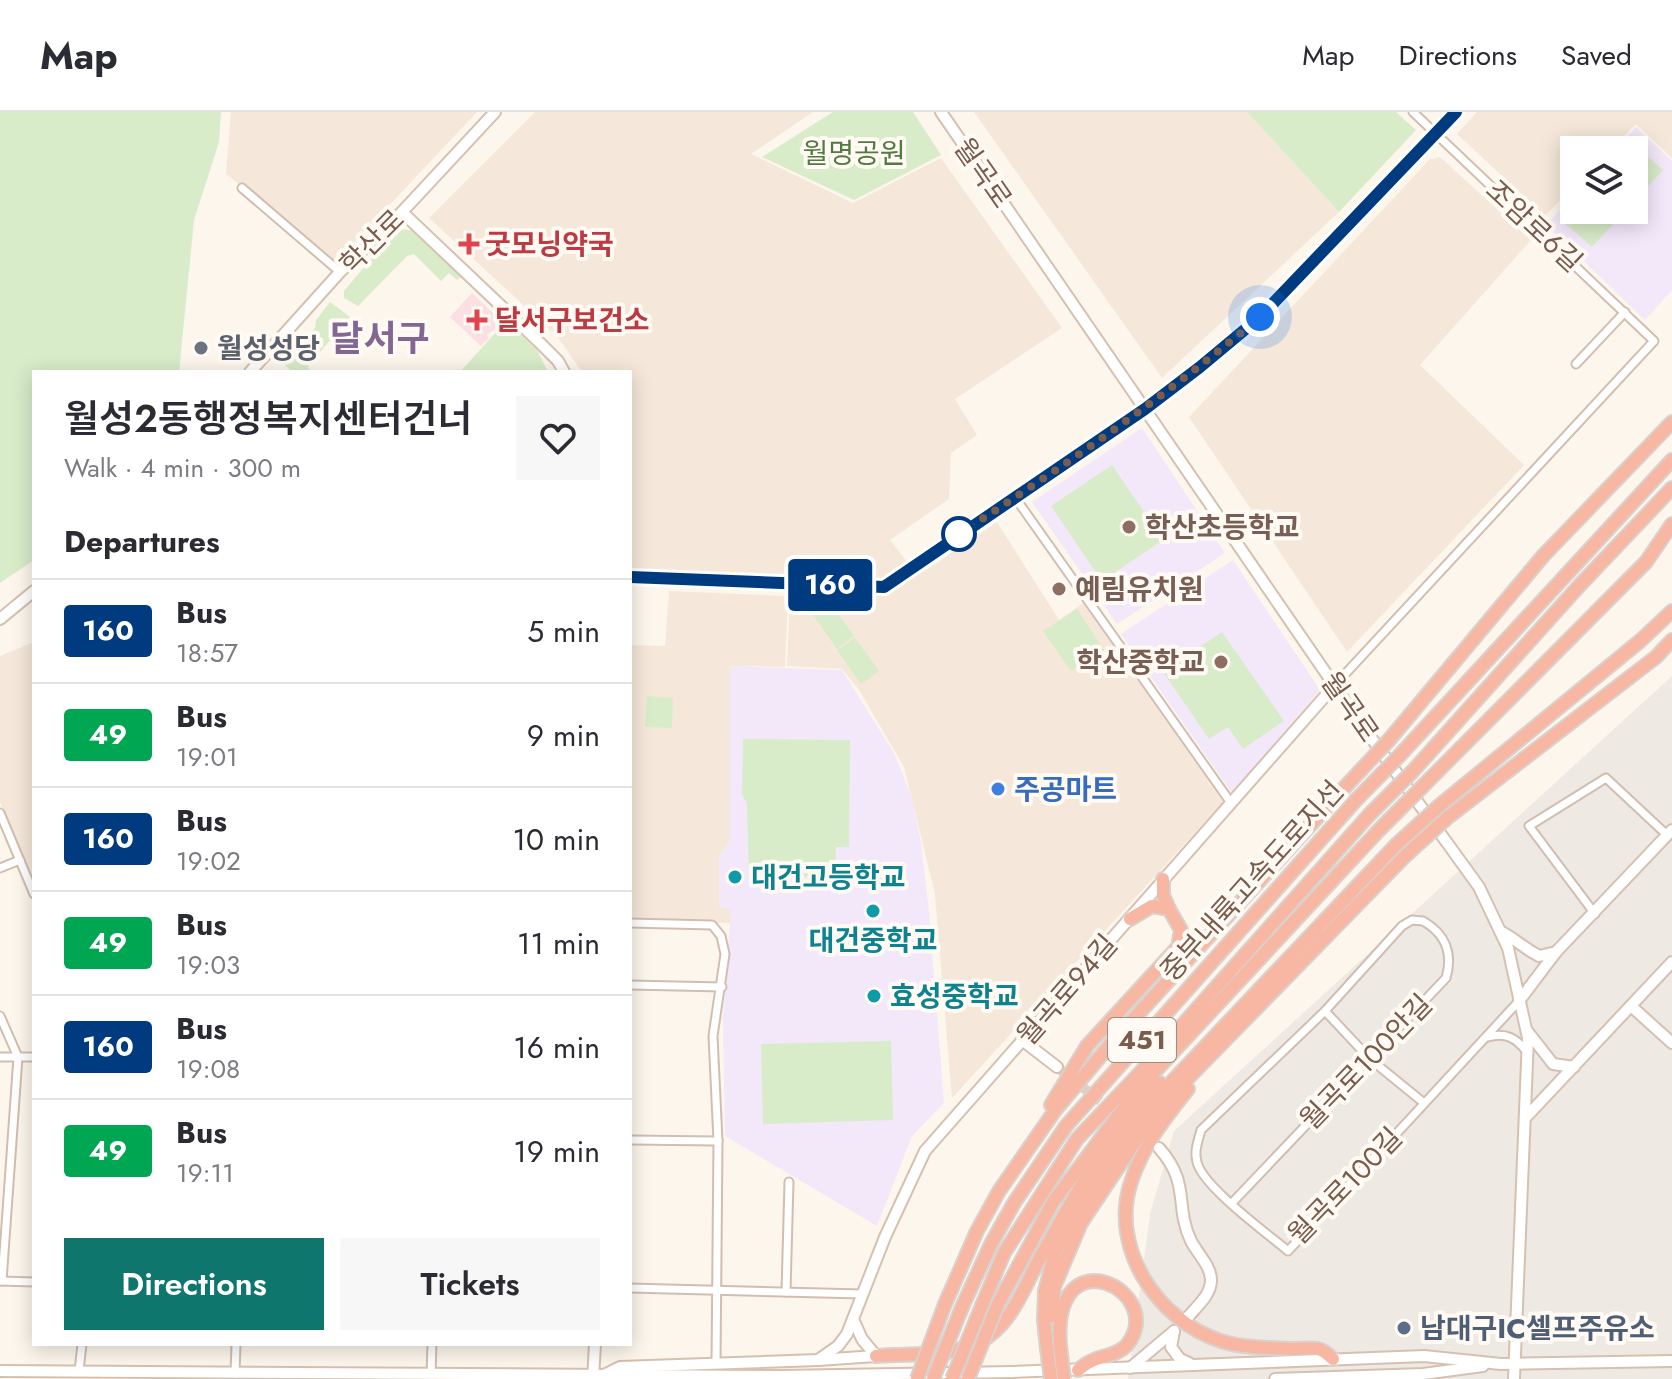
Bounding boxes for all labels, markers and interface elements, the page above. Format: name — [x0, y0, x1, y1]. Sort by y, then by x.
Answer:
text: Map — [40, 28, 118, 83]
text: Map — [1302, 35, 1354, 76]
text: Directions — [1398, 35, 1517, 76]
text: Saved — [1561, 35, 1632, 76]
street label: 월곡로 — [944, 130, 1022, 216]
park label: 월명공원 — [802, 133, 906, 174]
map controls — [1560, 136, 1648, 224]
button: layers — [1560, 136, 1648, 224]
street label: 조암로6길 — [1476, 170, 1592, 282]
street label: 학산로 — [330, 200, 414, 284]
place label: 굿모닝약국 — [485, 224, 614, 265]
marker: 굿모닝약국 — [460, 235, 478, 253]
your location — [1240, 297, 1280, 337]
place label: 달서구보건소 — [495, 300, 650, 341]
marker: 달서구보건소 — [466, 309, 488, 331]
district label: 달서구 — [330, 312, 430, 364]
place label: 월성성당 — [217, 328, 320, 369]
marker: 월성성당 — [192, 339, 210, 357]
text: 월성2동행정복지센터건너 — [64, 391, 472, 446]
button: heart — [516, 396, 600, 480]
text: Walk · 4 min · 300 m — [64, 449, 301, 487]
place label: 학산초등학교 — [1145, 507, 1300, 548]
unlabelled marker — [942, 517, 976, 551]
marker: 학산초등학교 — [1120, 518, 1138, 536]
text: Departures — [64, 520, 220, 563]
line badge: 160 — [784, 559, 876, 611]
text: 160 — [804, 564, 856, 605]
place label: 예림유치원 — [1075, 569, 1204, 610]
marker: 예림유치원 — [1050, 580, 1068, 598]
text: Bus — [176, 591, 227, 634]
text: 160 — [82, 610, 134, 651]
text: 5 min — [527, 610, 600, 653]
text: 18:57 — [176, 634, 238, 672]
place label: 학산중학교 — [1076, 642, 1205, 683]
marker: 학산중학교 — [1212, 653, 1230, 671]
street label: 월곡로 — [1311, 664, 1389, 750]
text: Bus — [176, 695, 227, 738]
text: 49 — [89, 714, 127, 755]
text: 9 min — [527, 714, 600, 757]
text: 19:01 — [176, 738, 238, 776]
place label: 주공마트 — [1014, 769, 1117, 810]
street label: 중부내륙고속도로지선 — [1151, 772, 1353, 990]
marker: 주공마트 — [989, 780, 1007, 798]
text: Bus — [176, 799, 227, 842]
text: 160 — [82, 818, 134, 859]
text: 10 min — [513, 818, 600, 861]
text: 19:02 — [176, 842, 241, 880]
place label: 대건고등학교 — [751, 857, 906, 898]
marker: 대건고등학교 — [726, 868, 744, 886]
marker: 대건중학교 — [864, 902, 882, 920]
text: Bus — [176, 903, 227, 946]
place label: 대건중학교 — [809, 920, 937, 961]
text: 49 — [89, 922, 127, 963]
text: 11 min — [517, 922, 600, 965]
street label: 월곡로94길 — [1007, 925, 1127, 1055]
text: 19:03 — [176, 946, 240, 984]
place label: 효성중학교 — [890, 976, 1019, 1017]
street label: 월곡로100안길 — [1290, 985, 1442, 1139]
marker: 효성중학교 — [865, 987, 883, 1005]
text: Bus — [176, 1007, 227, 1050]
road number: 451 — [1108, 1018, 1176, 1062]
text: 160 — [82, 1026, 134, 1067]
text: 16 min — [513, 1026, 600, 1069]
text: 19:08 — [176, 1050, 240, 1088]
text: Bus — [176, 1111, 227, 1154]
street label: 월곡로100길 — [1278, 1118, 1412, 1254]
text: 49 — [89, 1130, 127, 1171]
text: 19 min — [513, 1130, 600, 1173]
text: 19:11 — [176, 1154, 234, 1192]
button: Directions — [64, 1238, 324, 1330]
button: Tickets — [340, 1238, 600, 1330]
place label: 남대구IC셀프주유소 — [1420, 1308, 1655, 1349]
marker: 남대구IC셀프주유소 — [1395, 1319, 1413, 1337]

